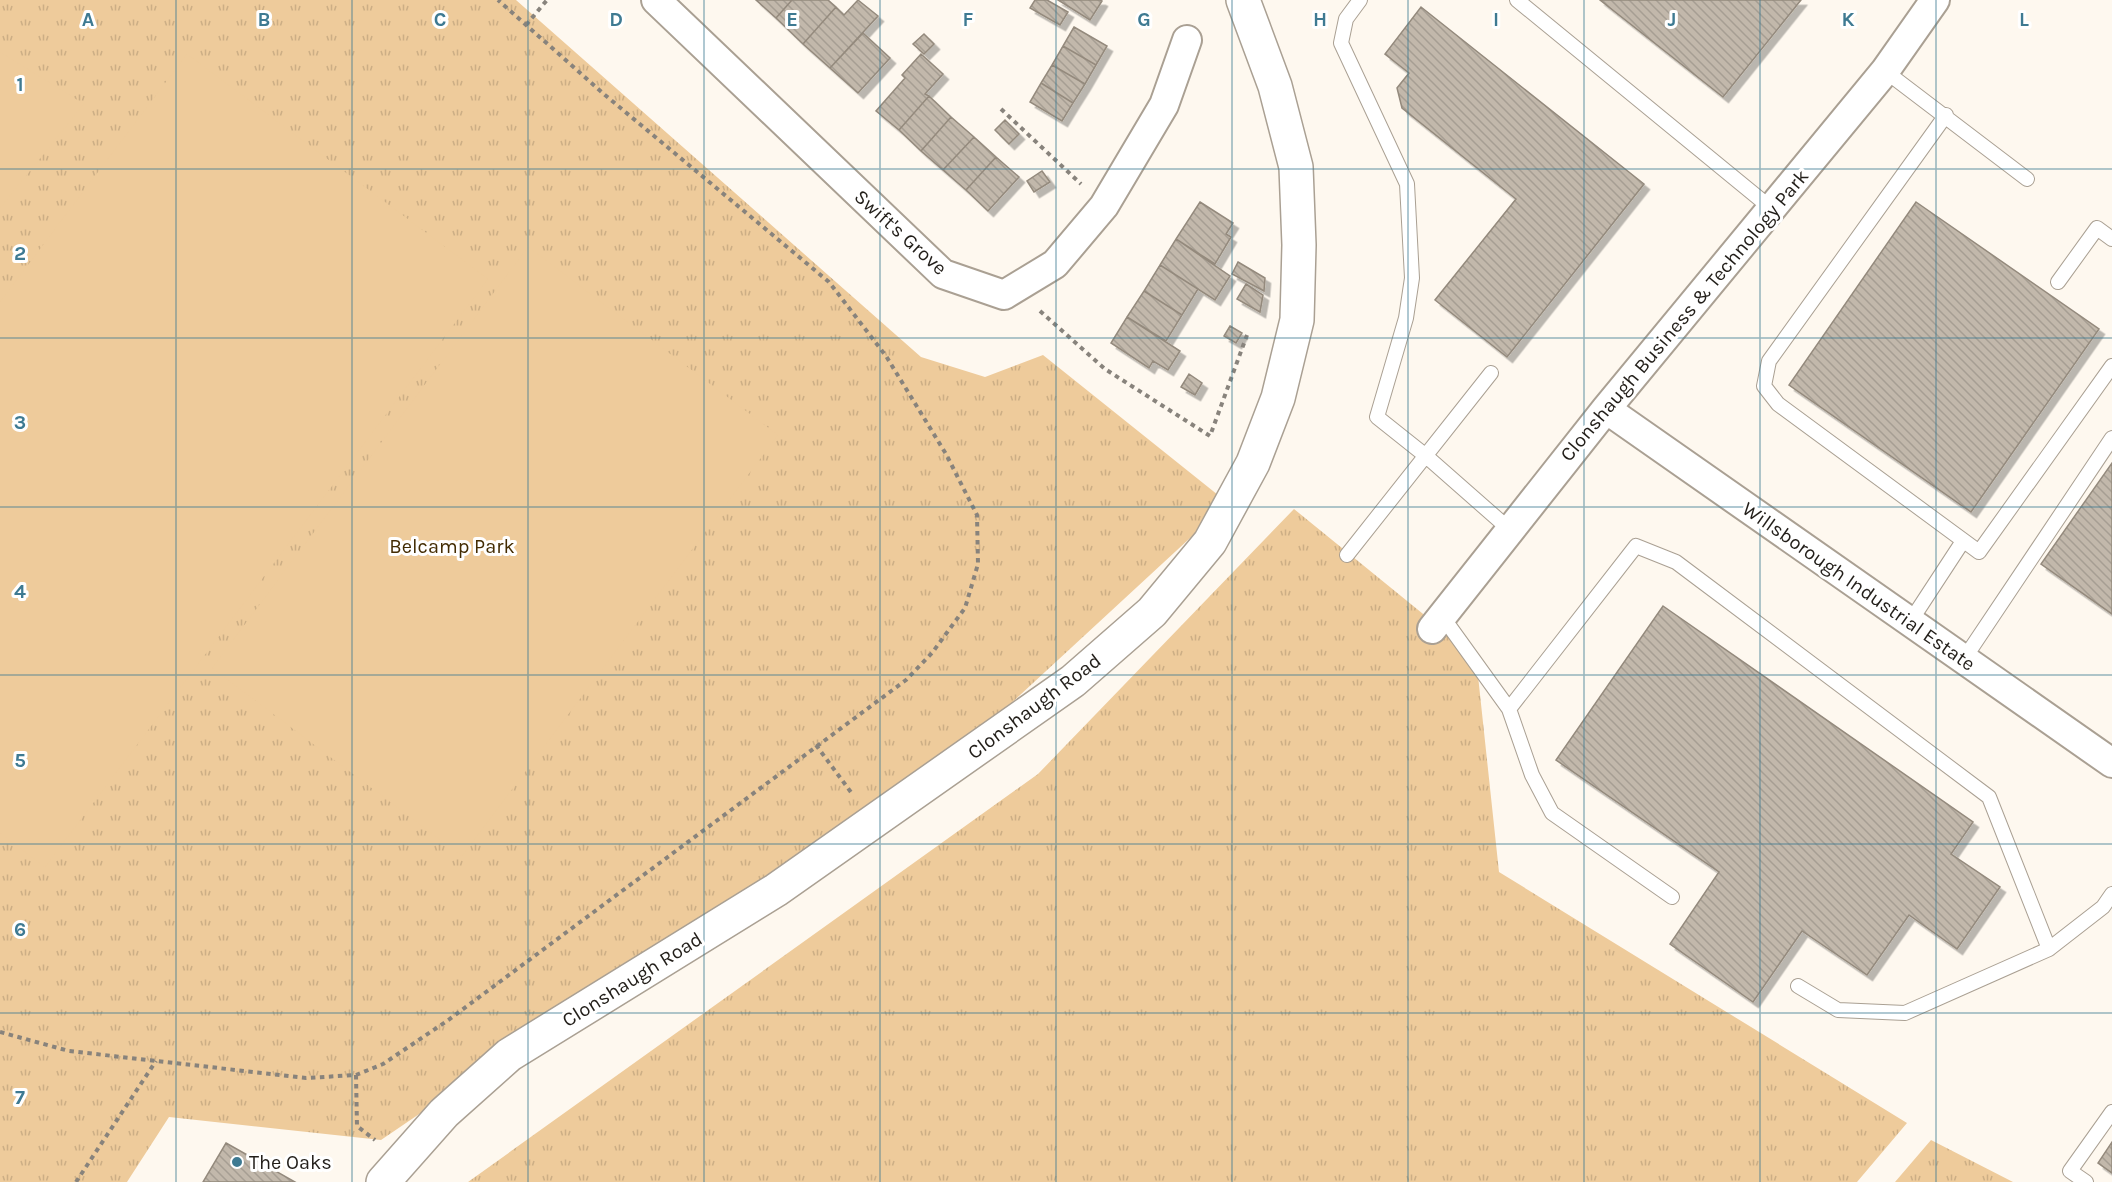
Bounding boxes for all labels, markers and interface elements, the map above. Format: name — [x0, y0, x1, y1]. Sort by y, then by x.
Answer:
text: A — [82, 8, 95, 31]
text: B — [258, 8, 270, 31]
text: C — [434, 8, 446, 31]
text: D — [609, 8, 623, 31]
text: E — [786, 8, 798, 31]
text: F — [963, 8, 974, 31]
text: G — [1137, 8, 1151, 31]
text: H — [1313, 8, 1327, 31]
text: I — [1493, 8, 1499, 31]
text: J — [1668, 8, 1676, 31]
text: K — [1841, 8, 1855, 31]
text: L — [2019, 8, 2029, 31]
text: 1 — [16, 73, 24, 96]
street label: Clonshaugh Business & Technology Park — [1555, 165, 1813, 466]
street label: Swift's Grove — [850, 185, 952, 280]
text: 2 — [14, 242, 26, 265]
text: 3 — [14, 411, 26, 434]
street label: Willsborough Industrial Estate — [1738, 497, 1980, 676]
park label: Belcamp Park — [389, 535, 515, 558]
text: 4 — [14, 580, 26, 603]
street label: Clonshaugh Road — [963, 649, 1105, 764]
text: 5 — [14, 749, 26, 772]
text: 6 — [14, 918, 26, 941]
street label: Clonshaugh Road — [558, 927, 707, 1032]
text: 7 — [15, 1086, 25, 1109]
place label: The Oaks — [249, 1151, 332, 1174]
marker: The Oaks — [230, 1155, 244, 1169]

